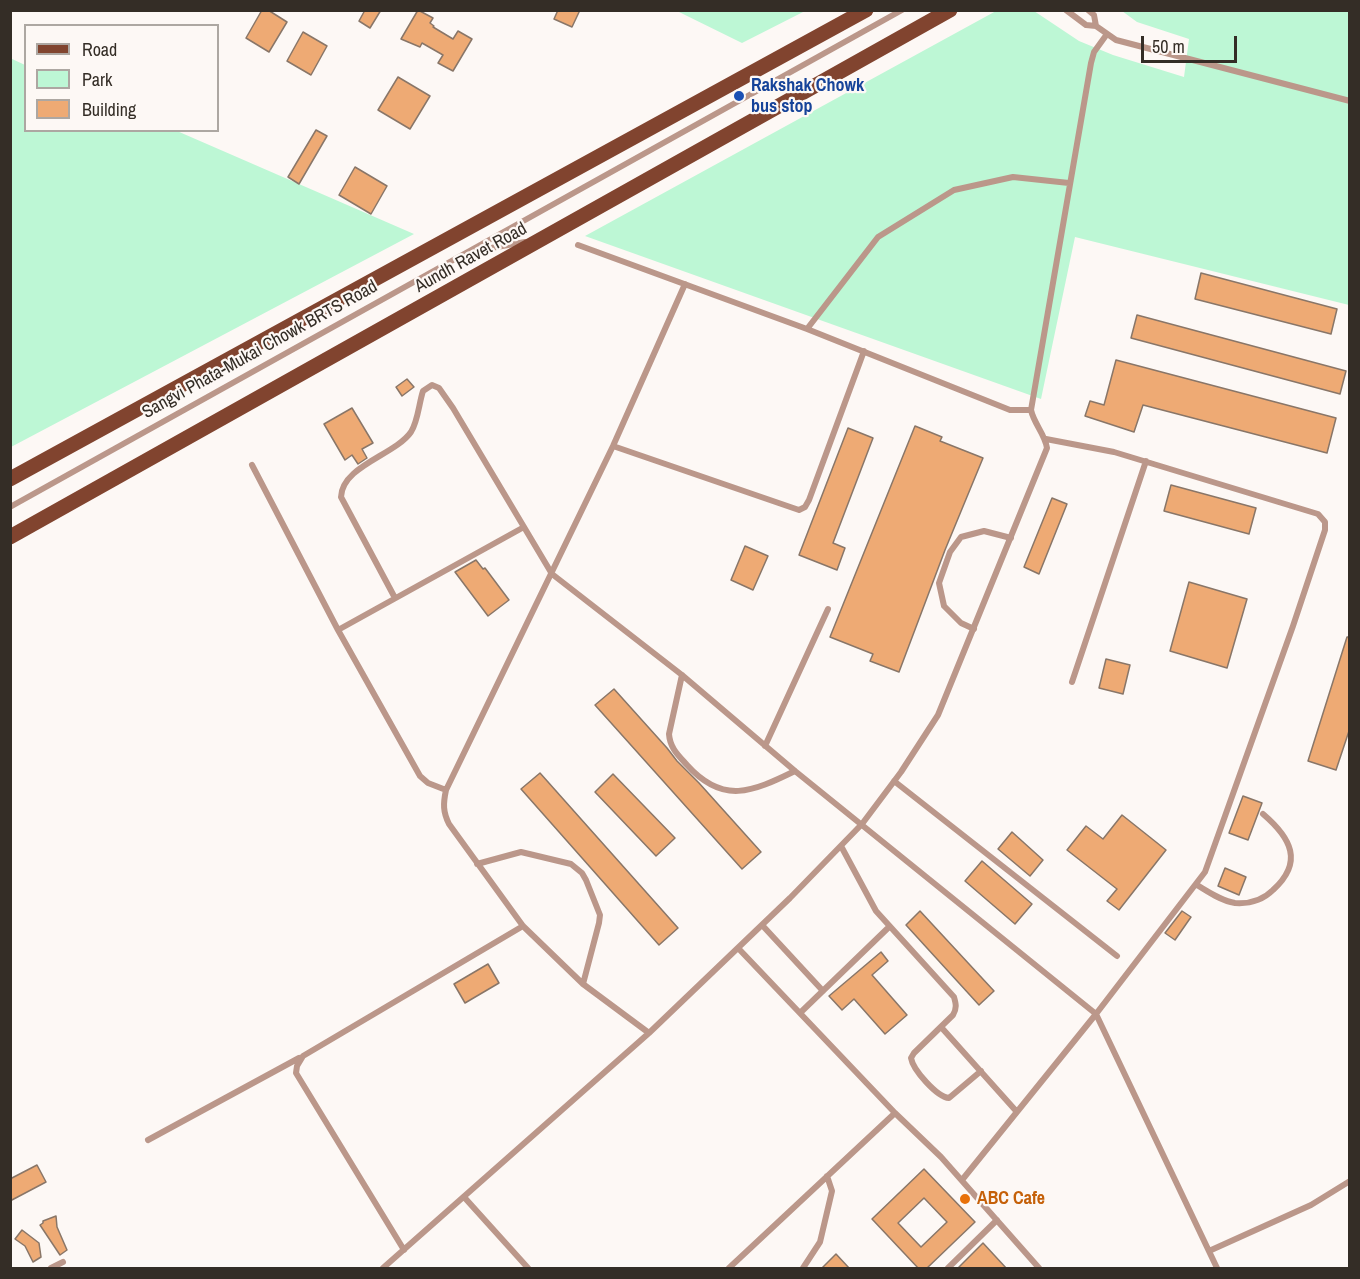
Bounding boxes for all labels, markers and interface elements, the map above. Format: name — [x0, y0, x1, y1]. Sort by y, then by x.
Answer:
legend — [24, 24, 219, 132]
scale bar — [1144, 24, 1240, 62]
text: 50 m — [1152, 34, 1185, 59]
text: Road — [82, 37, 117, 62]
text: Park — [82, 67, 112, 92]
place label: Rakshak Chowk bus stop — [751, 75, 864, 118]
marker: Rakshak Chowk bus stop — [732, 89, 746, 103]
text: Building — [82, 97, 136, 122]
street label: Aundh Ravet Road — [411, 218, 531, 298]
street label: Sangvi Phata-Mukai Chowk BRTS Road — [139, 276, 381, 424]
place label: ABC Cafe — [977, 1188, 1045, 1210]
marker: ABC Cafe — [958, 1192, 972, 1206]

